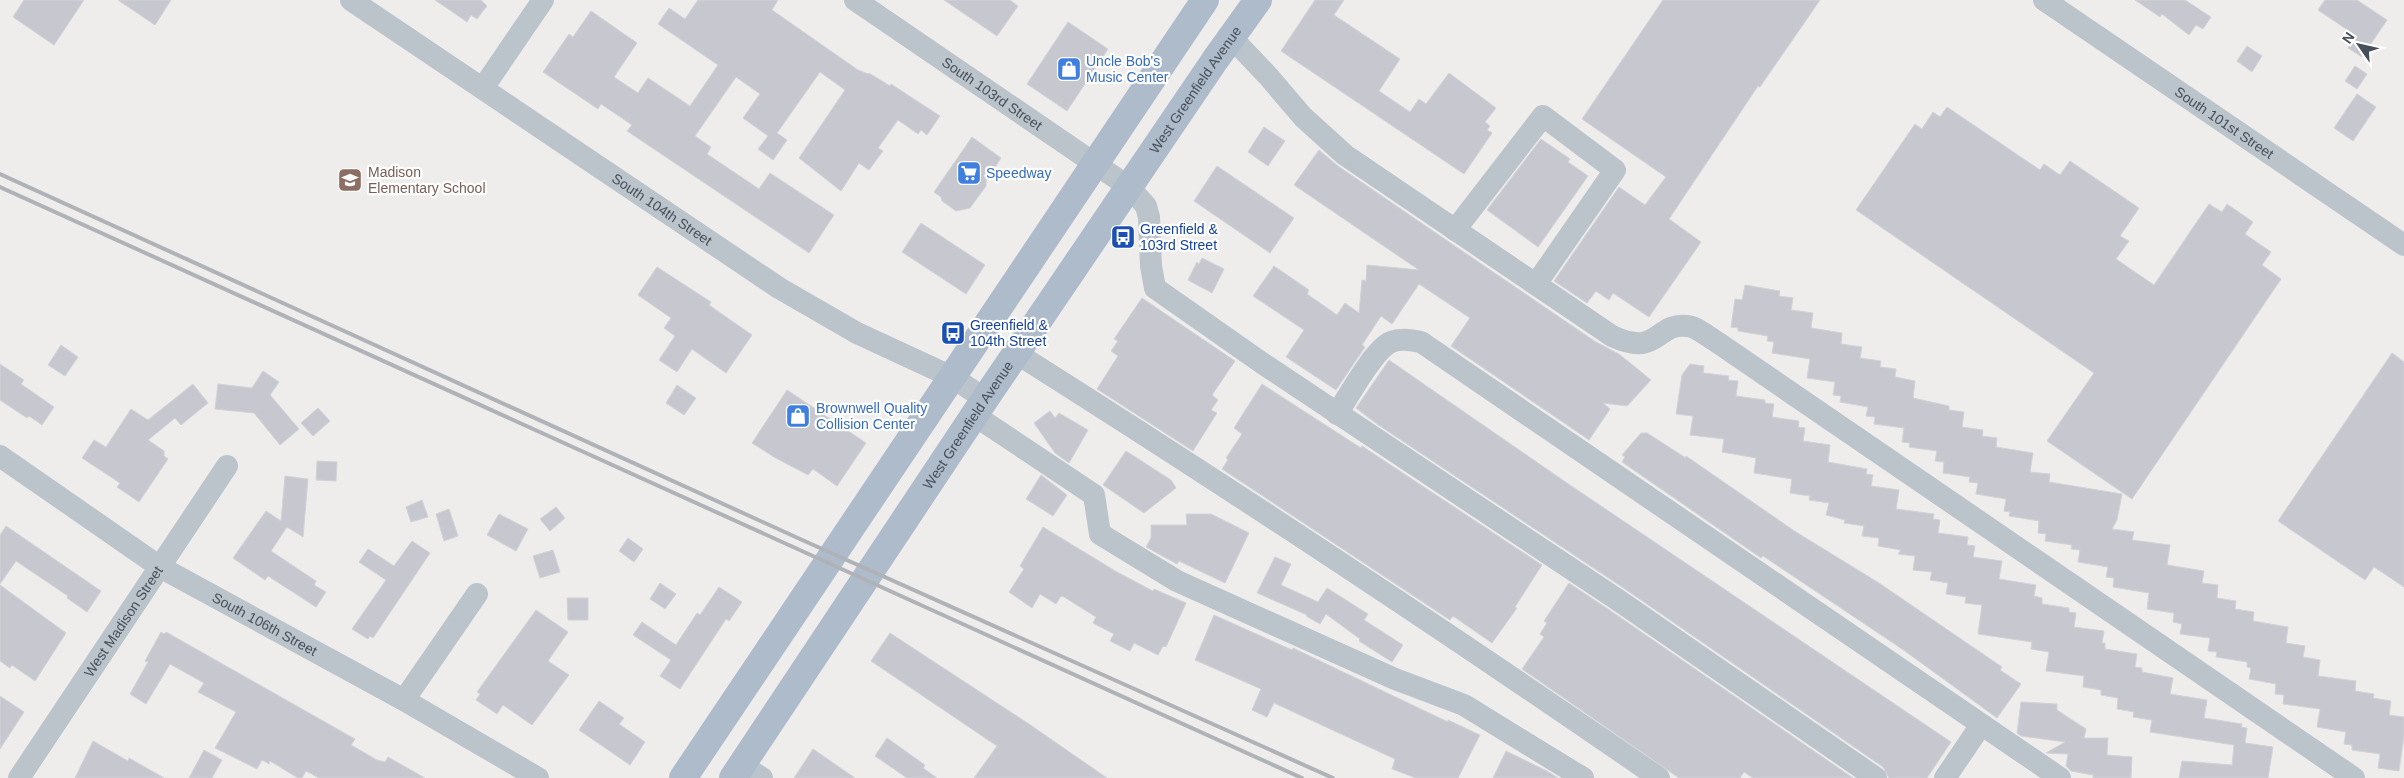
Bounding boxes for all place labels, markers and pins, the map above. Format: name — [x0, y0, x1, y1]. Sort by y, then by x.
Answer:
place label: Uncle Bob's Music Center — [1086, 53, 1169, 85]
shop icon: Uncle Bob's Music Center — [1056, 56, 1082, 82]
supermarket icon: Speedway — [956, 160, 982, 186]
place label: Madison Elementary School — [368, 164, 486, 196]
place label: Speedway — [986, 165, 1051, 181]
school or university icon: Madison Elementary School — [337, 167, 363, 193]
place label: Greenfield & 103rd Street — [1140, 221, 1218, 253]
bus stop icon: Greenfield & 103rd Street — [1110, 224, 1136, 250]
place label: Greenfield & 104th Street — [970, 317, 1048, 349]
bus stop icon: Greenfield & 104th Street — [940, 320, 966, 346]
place label: Brownwell Quality Collision Center — [816, 400, 927, 432]
shop icon: Brownwell Quality Collision Center — [785, 403, 811, 429]

